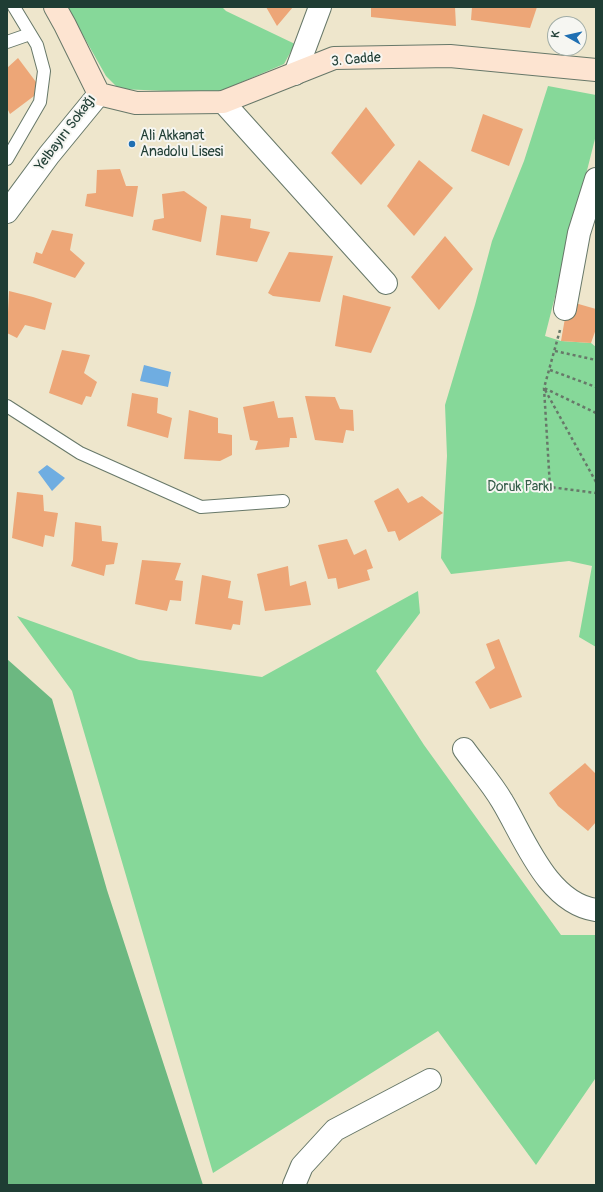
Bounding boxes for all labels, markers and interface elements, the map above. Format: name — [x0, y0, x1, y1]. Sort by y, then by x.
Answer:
north arrow — [547, 16, 587, 56]
text: K — [549, 30, 563, 39]
street label: 3. Cadde — [330, 49, 382, 71]
street label: Yelbayırı Sokağı — [32, 92, 100, 174]
place label: Ali Akkanat Anadolu Lisesi — [140, 128, 223, 160]
marker: Ali Akkanat Anadolu Lisesi — [127, 139, 137, 149]
park label: Doruk Parkı — [487, 479, 553, 495]

